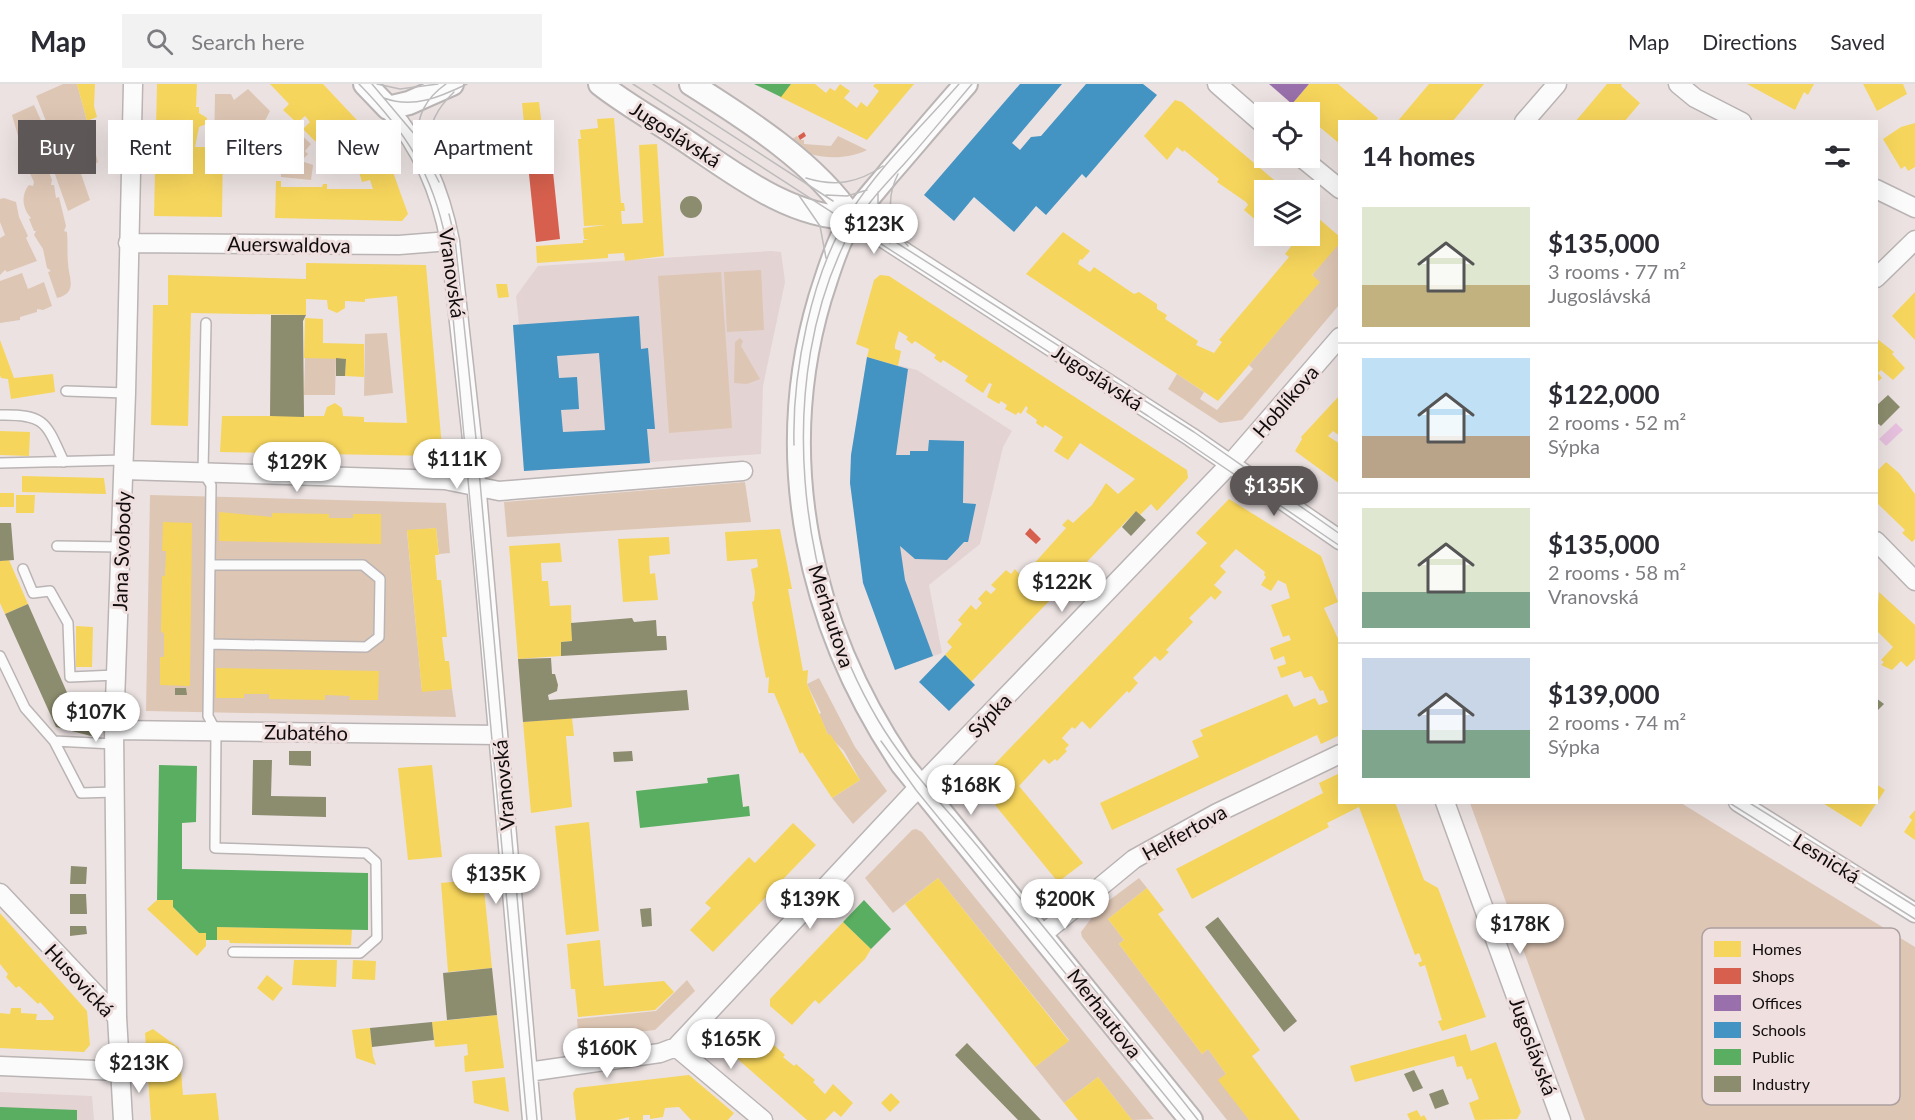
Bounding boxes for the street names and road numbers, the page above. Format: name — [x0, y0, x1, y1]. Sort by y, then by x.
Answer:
street label: Jugoslávská — [626, 96, 726, 172]
street label: Vranovská — [435, 226, 471, 320]
street label: Auerswaldova — [227, 231, 351, 257]
street label: Jugoslávská — [1048, 339, 1148, 415]
street label: Hoblíkova — [1247, 360, 1323, 442]
street label: Jana Svobody — [107, 490, 135, 611]
street label: Merhautova — [804, 562, 860, 670]
street label: Sýpka — [962, 688, 1016, 742]
street label: Zubatého — [264, 719, 348, 745]
street label: Vranovská — [487, 739, 519, 831]
street label: Helfertova — [1138, 799, 1230, 865]
street label: Lesnická — [1789, 828, 1865, 888]
street label: Husovická — [40, 939, 120, 1021]
street label: Merhautova — [1063, 964, 1147, 1062]
street label: Jugoslávská — [1505, 994, 1563, 1098]

